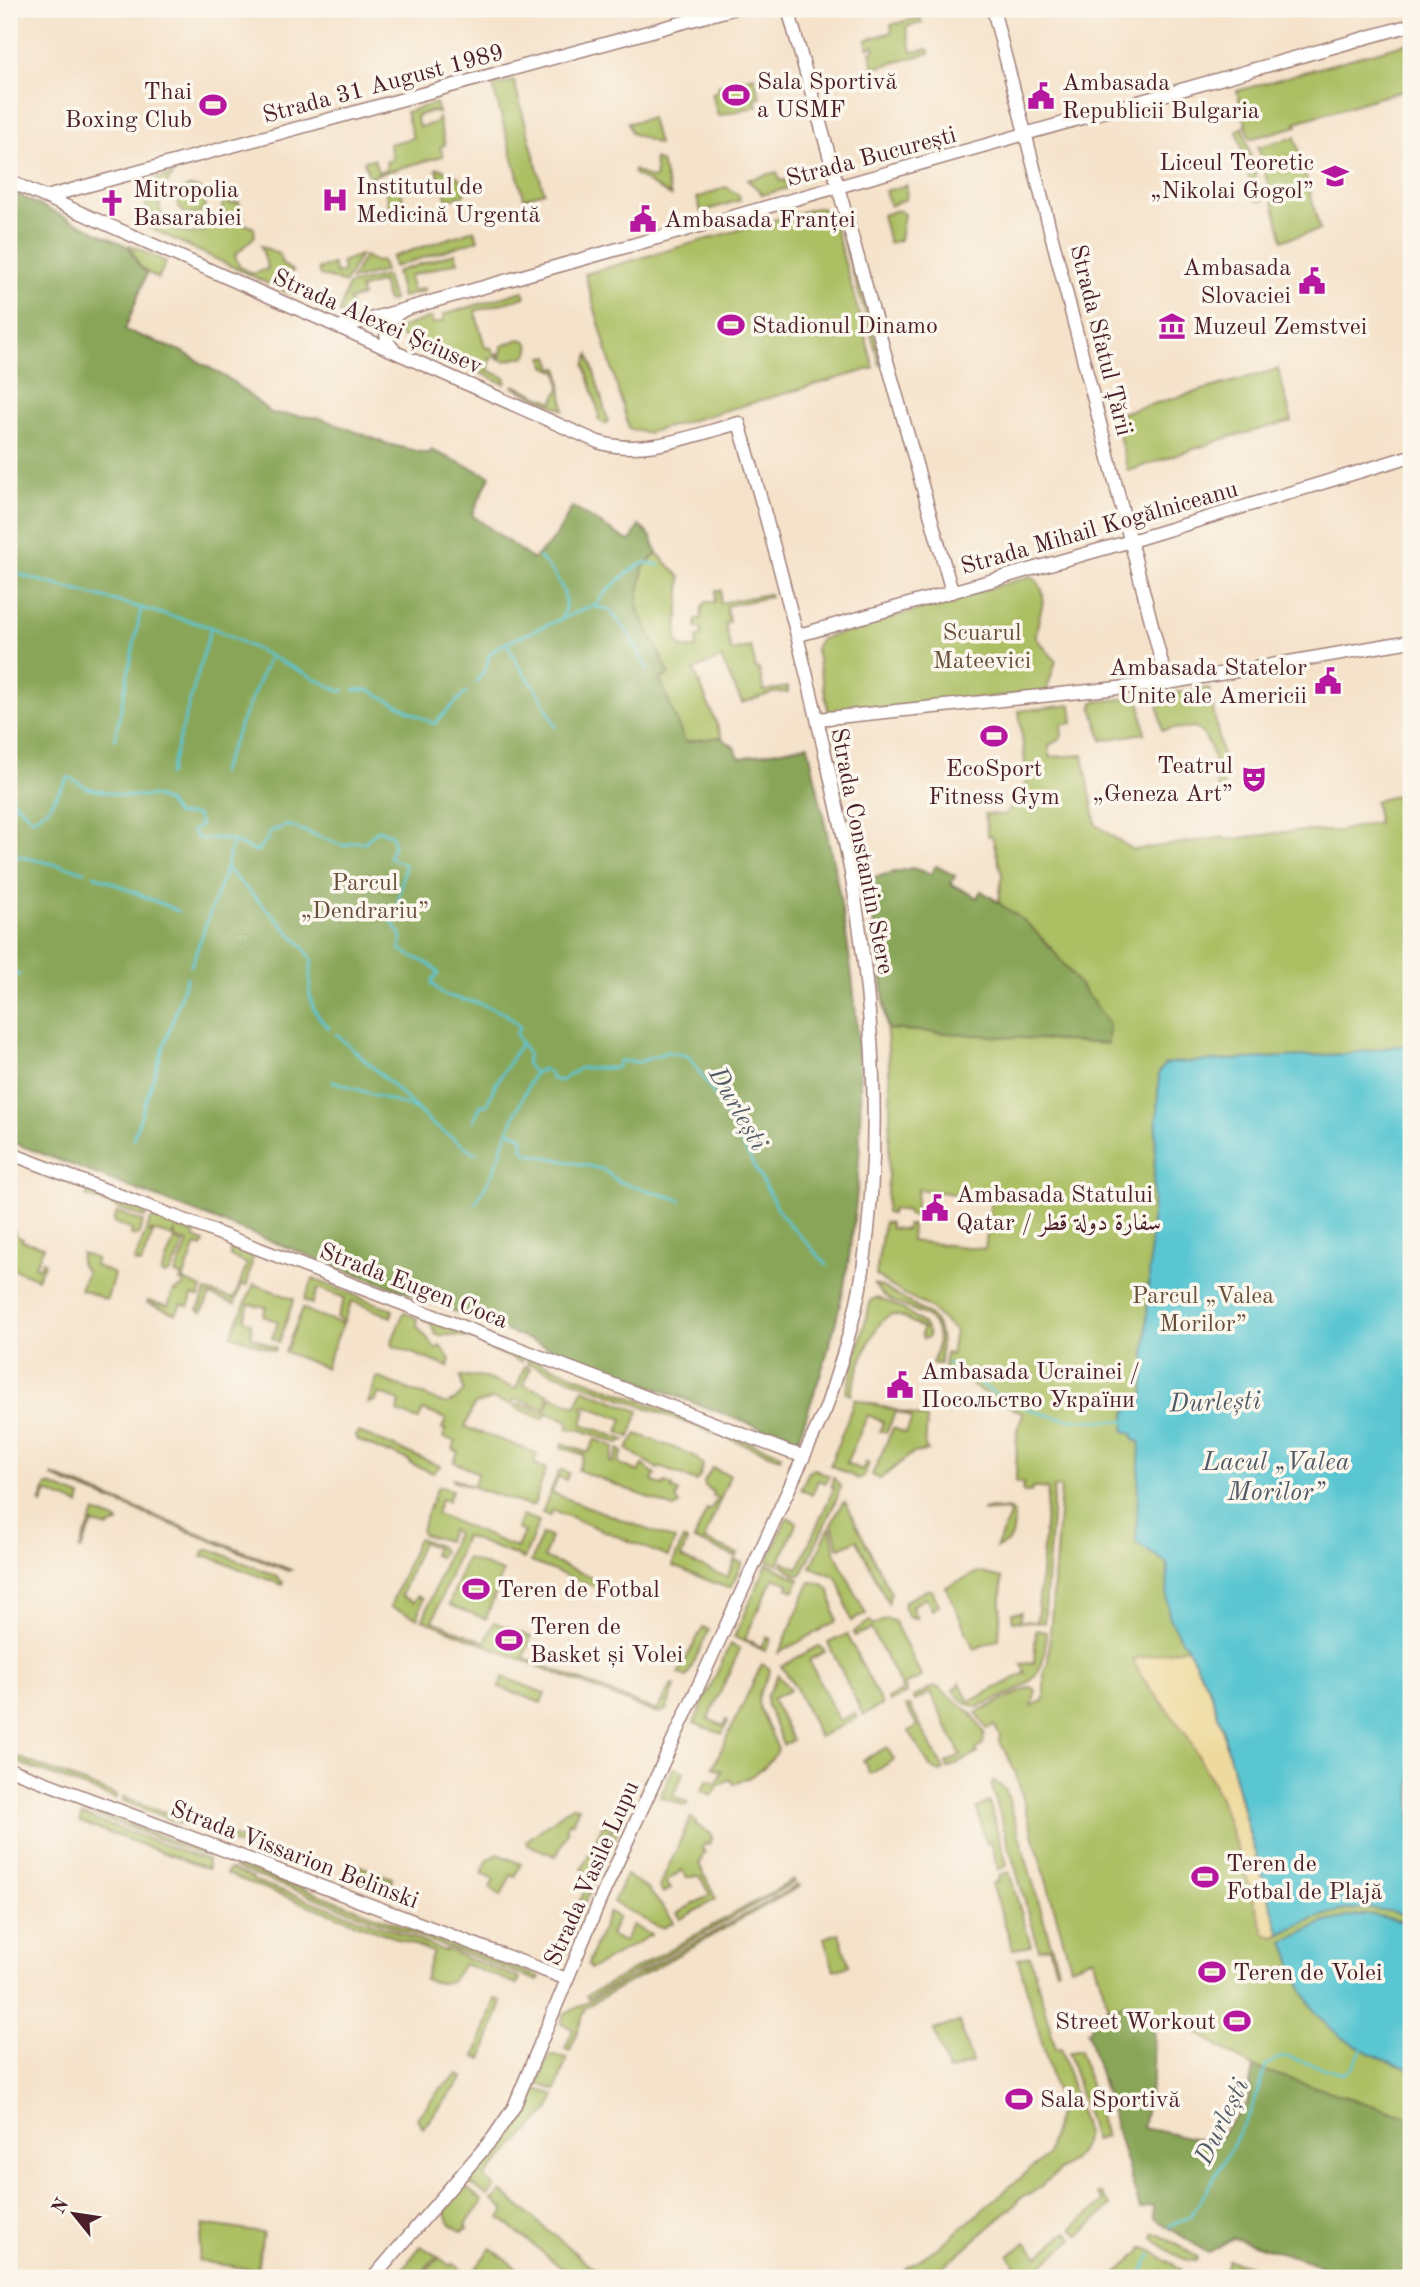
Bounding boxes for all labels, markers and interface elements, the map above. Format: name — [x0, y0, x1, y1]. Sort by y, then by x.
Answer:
street label: Strada 31 August 1989 — [260, 41, 507, 129]
place label: Sala Sportivă a USMF — [757, 71, 897, 123]
place label: Ambasada Republicii Bulgaria — [1062, 72, 1260, 124]
sports icon: Sala Sportivă a USMF — [721, 80, 751, 110]
place label: Thai Boxing Club — [65, 81, 192, 133]
public building icon: Ambasada Republicii Bulgaria — [1026, 81, 1056, 111]
sports icon: Thai Boxing Club — [198, 90, 228, 120]
street label: Strada București — [784, 124, 959, 192]
place label: Liceul Teoretic „Nikolai Gogol” — [1150, 152, 1314, 204]
school or university icon: Liceul Teoretic „Nikolai Gogol” — [1320, 161, 1350, 191]
place label: Institutul de Medicină Urgentă — [356, 176, 541, 228]
place label: Mitropolia Basarabiei — [133, 179, 242, 231]
hospital icon: Institutul de Medicină Urgentă — [320, 185, 350, 215]
church icon: Mitropolia Basarabiei — [97, 188, 127, 218]
public building icon: Ambasada Franței — [628, 204, 658, 234]
place label: Ambasada Franței — [664, 209, 856, 233]
street label: Strada Sfatul Țării — [1065, 242, 1135, 439]
place label: Ambasada Slovaciei — [1183, 257, 1291, 309]
street label: Strada Alexei Șciusev — [269, 266, 486, 380]
public building icon: Ambasada Slovaciei — [1297, 266, 1327, 296]
sports icon: Stadionul Dinamo — [716, 310, 746, 340]
museum icon: Muzeul Zemstvei — [1157, 311, 1187, 341]
place label: Stadionul Dinamo — [752, 315, 938, 339]
place label: Muzeul Zemstvei — [1193, 316, 1367, 340]
street label: Strada Mihail Kogălniceanu — [958, 478, 1241, 580]
park label: Scuarul Mateevici — [933, 622, 1031, 674]
place label: Ambasada Statelor Unite ale Americii — [1109, 657, 1307, 709]
public building icon: Ambasada Statelor Unite ale Americii — [1313, 666, 1343, 696]
sports icon: EcoSport Fitness Gym — [979, 721, 1009, 751]
street label: Strada Constantin Stere — [825, 726, 897, 977]
place label: Teatrul „Geneza Art” — [1093, 755, 1233, 807]
place label: EcoSport Fitness Gym — [928, 758, 1060, 810]
theatre icon: Teatrul „Geneza Art” — [1239, 764, 1269, 794]
park label: Parcul „Dendrariu” — [301, 872, 429, 924]
water label: Durlești — [702, 1062, 772, 1156]
place label: Ambasada Statului Qatar / سفارة دولة قطر — [956, 1184, 1161, 1237]
public building icon: Ambasada Statului Qatar / سفارة دولة قطر — [920, 1193, 950, 1223]
street label: Strada Eugen Coca — [316, 1240, 511, 1334]
park label: Parcul „Valea Morilor” — [1132, 1285, 1274, 1337]
place label: Ambasada Ucrainei / Посольство України — [921, 1361, 1140, 1413]
public building icon: Ambasada Ucrainei / Посольство України — [885, 1370, 915, 1400]
water label: Durlești — [1168, 1388, 1262, 1419]
water label: Lacul „Valea Morilor” — [1201, 1450, 1350, 1506]
sports icon: Teren de Fotbal — [461, 1574, 491, 1604]
place label: Teren de Fotbal — [497, 1579, 660, 1603]
place label: Teren de Basket și Volei — [530, 1616, 683, 1668]
sports icon: Teren de Basket și Volei — [494, 1625, 524, 1655]
street label: Strada Vasile Lupu — [541, 1777, 645, 1970]
street label: Strada Vissarion Belinski — [167, 1797, 422, 1914]
place label: Teren de Fotbal de Plajă — [1226, 1853, 1383, 1905]
sports icon: Teren de Fotbal de Plajă — [1190, 1862, 1220, 1892]
sports icon: Teren de Volei — [1197, 1957, 1227, 1987]
place label: Teren de Volei — [1233, 1962, 1383, 1986]
sports icon: Street Workout — [1222, 2006, 1252, 2036]
place label: Street Workout — [1055, 2011, 1216, 2035]
water label: Durlești — [1191, 2075, 1256, 2170]
sports icon: Sala Sportivă — [1004, 2084, 1034, 2114]
place label: Sala Sportivă — [1040, 2089, 1180, 2113]
north arrow — [38, 2178, 108, 2248]
text: N — [50, 2195, 74, 2218]

